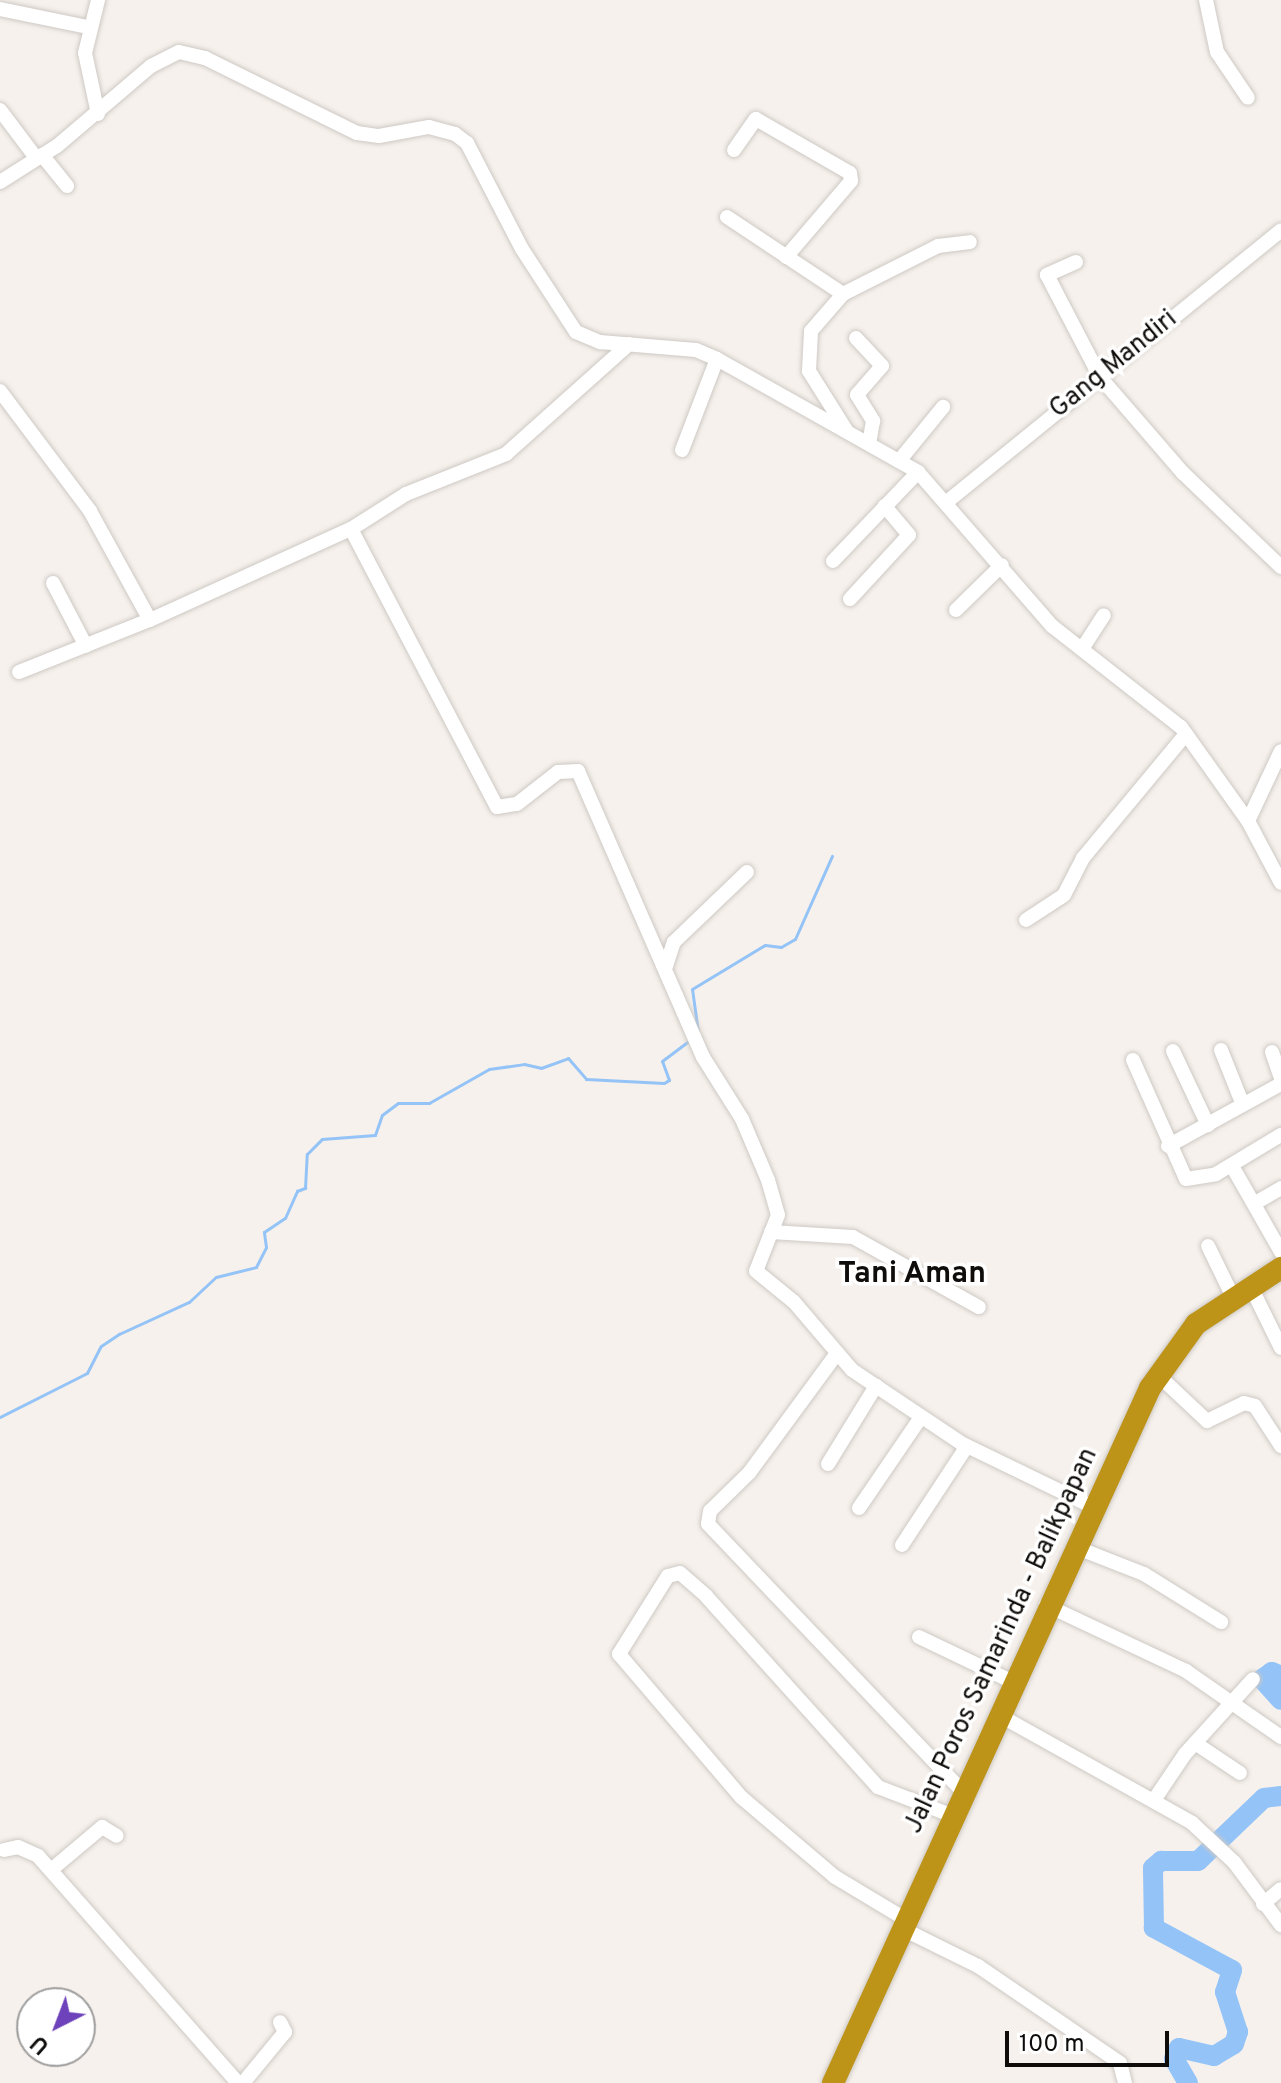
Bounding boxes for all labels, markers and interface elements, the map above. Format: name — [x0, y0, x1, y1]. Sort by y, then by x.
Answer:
street label: Gang Mandiri — [1044, 304, 1184, 426]
district label: Tani Aman — [837, 1257, 987, 1293]
street label: Jalan Poros Samarinda - Balikpapan — [899, 1443, 1105, 1839]
north arrow — [16, 1987, 96, 2067]
scale bar — [1009, 2015, 1173, 2065]
text: U — [26, 2028, 56, 2059]
text: 100 m — [1019, 2030, 1085, 2060]

